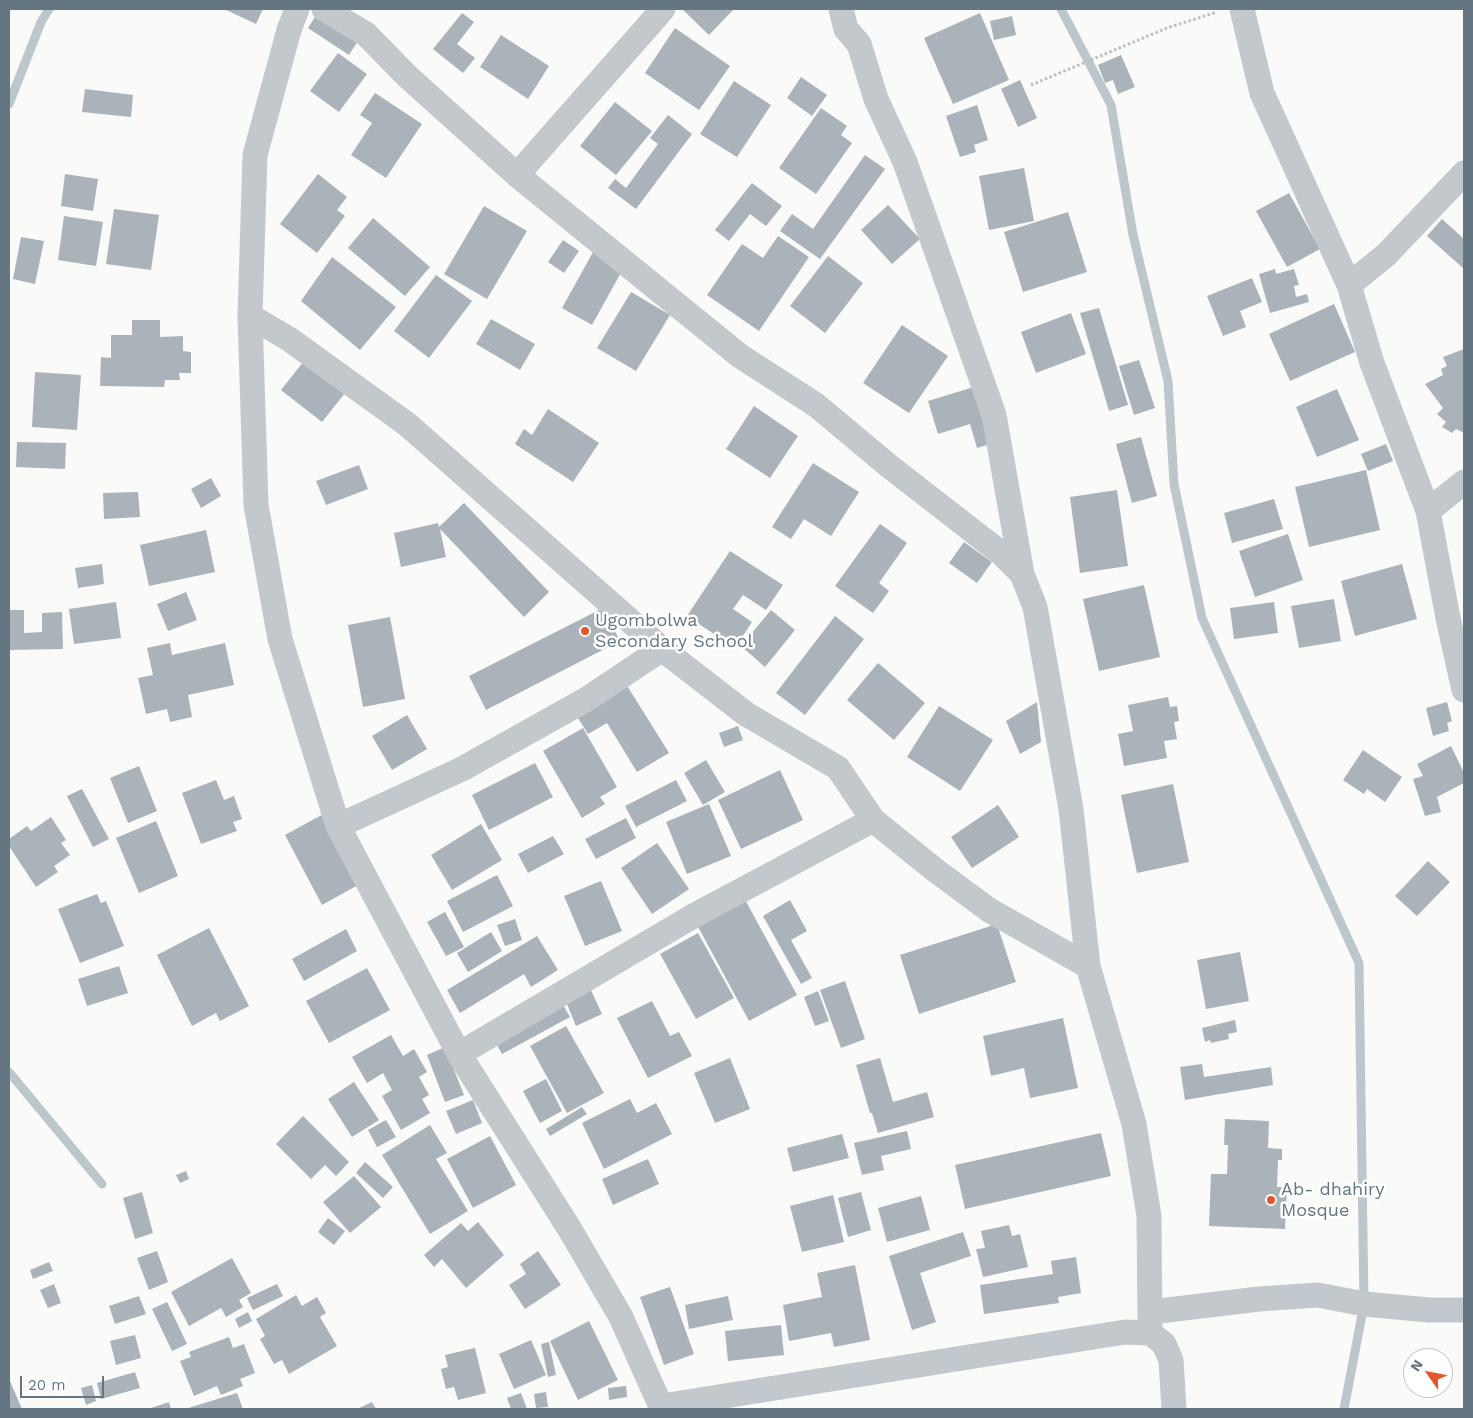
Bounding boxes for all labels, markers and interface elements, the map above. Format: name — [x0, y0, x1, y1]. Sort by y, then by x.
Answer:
place label: Ugombolwa Secondary School — [595, 610, 753, 652]
marker: Ugombolwa Secondary School — [579, 625, 591, 637]
place label: Ab- dhahiry Mosque — [1281, 1179, 1385, 1222]
marker: Ab- dhahiry Mosque — [1265, 1194, 1277, 1206]
north arrow — [1403, 1348, 1453, 1398]
text: N — [1407, 1357, 1426, 1374]
scale bar — [22, 1366, 106, 1398]
text: 20 m — [28, 1376, 66, 1394]

